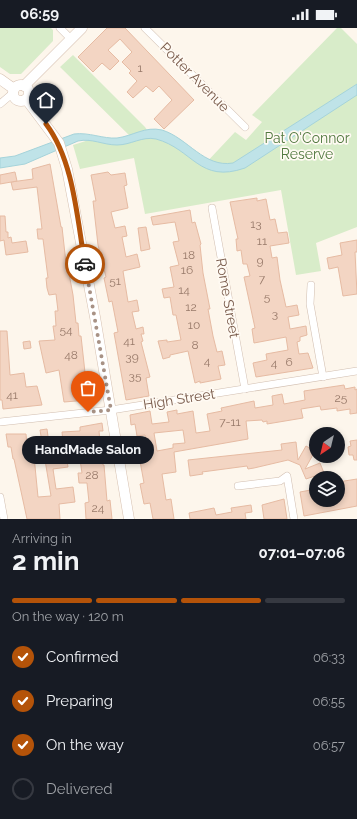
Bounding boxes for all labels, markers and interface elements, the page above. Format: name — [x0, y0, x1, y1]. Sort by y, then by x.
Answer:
text: 06:59 — [20, 5, 59, 23]
street label: Potter Avenue — [157, 39, 233, 115]
house number: 1 — [137, 61, 143, 75]
pin — [29, 83, 63, 124]
icon: home — [35, 89, 57, 111]
park label: Pat O'Connor Reserve — [264, 130, 350, 162]
house number: 13 — [250, 217, 262, 231]
house number: 11 — [257, 234, 267, 248]
courier — [65, 244, 105, 284]
house number: 18 — [183, 248, 195, 262]
icon: car — [74, 253, 96, 275]
house number: 9 — [256, 254, 264, 268]
street label: Rome Street — [213, 257, 243, 339]
house number: 16 — [181, 263, 193, 277]
house number: 7 — [259, 272, 266, 286]
house number: 51 — [109, 274, 121, 288]
house number: 14 — [178, 283, 190, 297]
house number: 5 — [264, 290, 271, 304]
house number: 12 — [185, 300, 197, 314]
house number: 3 — [272, 307, 278, 321]
house number: 10 — [188, 318, 200, 332]
house number: 54 — [59, 323, 73, 337]
house number: 41 — [123, 334, 135, 348]
house number: 8 — [191, 338, 199, 352]
house number: 48 — [64, 348, 78, 362]
house number: 39 — [125, 350, 139, 364]
house number: 4 — [204, 354, 211, 368]
house number: 6 — [285, 355, 293, 369]
house number: 4 — [271, 356, 278, 370]
house number: 35 — [129, 369, 142, 383]
pin — [71, 371, 105, 412]
icon: bag — [77, 377, 99, 399]
street label: High Street — [142, 385, 216, 413]
house number: 41 — [6, 388, 18, 402]
house number: 25 — [335, 391, 348, 405]
house number: 7-11 — [219, 415, 241, 429]
north arrow — [309, 427, 345, 463]
map controls — [309, 427, 345, 507]
callout: HandMade Salon — [22, 436, 154, 464]
text: HandMade Salon — [35, 442, 141, 457]
house number: 28 — [85, 468, 99, 482]
button: layers — [309, 471, 345, 507]
house number: 24 — [92, 501, 105, 515]
text: Arriving in — [12, 531, 72, 546]
text: 07:01–07:06 — [258, 544, 345, 562]
text: 2 min — [12, 546, 79, 576]
text: On the way · 120 m — [12, 609, 124, 624]
icon: check — [12, 646, 34, 668]
text: Confirmed — [46, 648, 119, 666]
text: 06:33 — [313, 650, 345, 665]
icon: check — [12, 690, 34, 712]
text: Preparing — [46, 692, 113, 710]
text: 06:55 — [313, 694, 345, 709]
icon: check — [12, 734, 34, 756]
text: On the way — [46, 736, 124, 754]
text: 06:57 — [313, 738, 345, 753]
text: Delivered — [46, 780, 113, 798]

